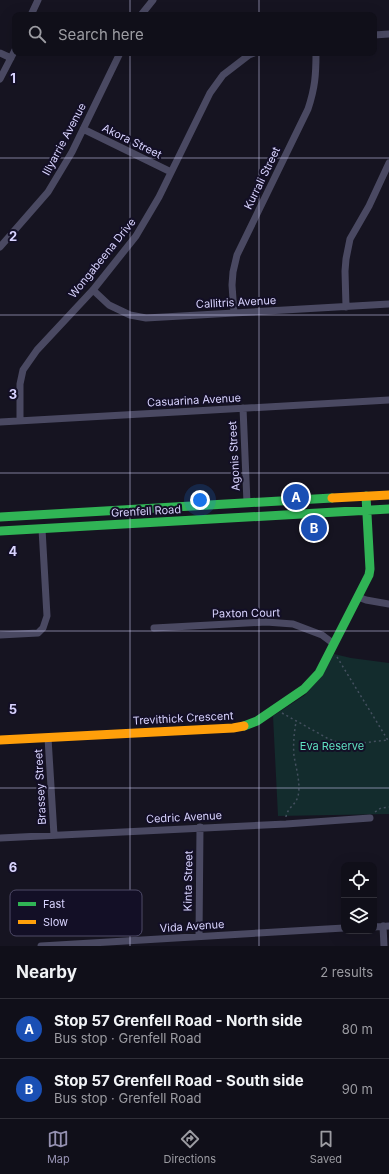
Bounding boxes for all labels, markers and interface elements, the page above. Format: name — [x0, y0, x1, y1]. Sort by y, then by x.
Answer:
search box — [12, 12, 377, 56]
icon: search — [26, 23, 48, 45]
text: Search here — [58, 25, 144, 44]
text: 1 — [10, 70, 16, 86]
street label: Illyarrie Avenue — [39, 100, 89, 178]
street label: Akora Street — [100, 121, 164, 162]
street label: Kurrali Street — [241, 144, 283, 211]
street label: Wongabeena Drive — [65, 215, 139, 301]
text: 2 — [9, 228, 17, 244]
street label: Callitris Avenue — [196, 293, 276, 311]
text: 3 — [9, 386, 17, 402]
street label: Casuarina Avenue — [147, 391, 241, 409]
street label: Agonis Street — [225, 420, 243, 491]
pin: A — [283, 482, 309, 512]
your location — [190, 490, 210, 510]
street label: Grenfell Road — [111, 502, 181, 520]
pin: B — [301, 513, 327, 543]
text: 4 — [9, 543, 18, 559]
street label: Paxton Court — [212, 605, 281, 621]
text: 5 — [9, 701, 17, 717]
street label: Trevithick Crescent — [132, 708, 234, 728]
park label: Eva Reserve — [300, 739, 364, 753]
street label: Brassey Street — [31, 748, 49, 825]
street label: Cedric Avenue — [146, 808, 222, 826]
street label: Kinta Street — [180, 850, 196, 911]
text: 6 — [9, 859, 17, 875]
map controls — [341, 862, 377, 934]
button: locate — [341, 862, 377, 898]
legend — [10, 890, 142, 936]
text: Fast — [43, 897, 65, 911]
button: layers — [341, 898, 377, 934]
text: Slow — [43, 915, 68, 929]
street label: Vida Avenue — [159, 917, 225, 935]
text: Nearby — [16, 962, 77, 982]
text: 2 results — [320, 964, 373, 980]
text: Stop 57 Grenfell Road - North side — [54, 1011, 302, 1030]
text: A — [24, 1021, 34, 1037]
text: 80 m — [342, 1021, 373, 1037]
text: Bus stop · Grenfell Road — [54, 1030, 201, 1046]
text: Stop 57 Grenfell Road - South side — [54, 1071, 304, 1090]
text: B — [25, 1081, 33, 1097]
text: 90 m — [342, 1081, 373, 1097]
text: Bus stop · Grenfell Road — [54, 1090, 201, 1106]
tab: Map — [47, 1128, 70, 1166]
tab: Directions — [164, 1128, 216, 1166]
tab: Saved — [310, 1128, 342, 1166]

